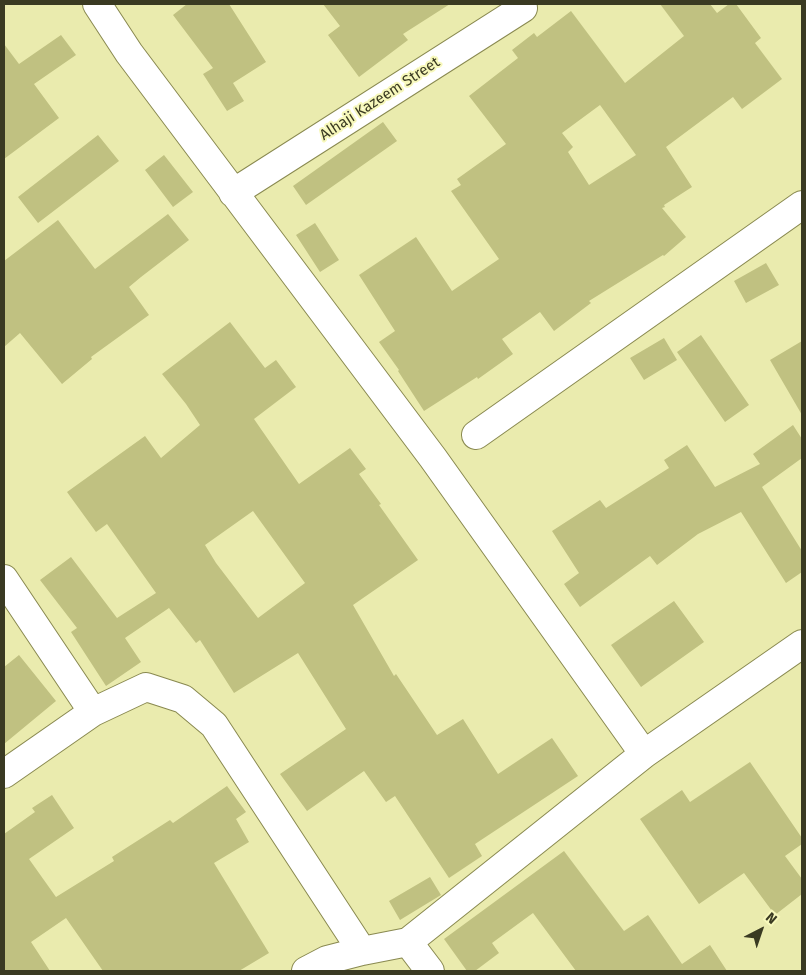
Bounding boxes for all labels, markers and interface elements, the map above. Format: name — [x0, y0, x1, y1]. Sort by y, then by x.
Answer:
street label: Alhaji Kazeem Street — [317, 53, 443, 145]
north arrow — [736, 905, 786, 955]
text: N — [762, 909, 780, 928]

